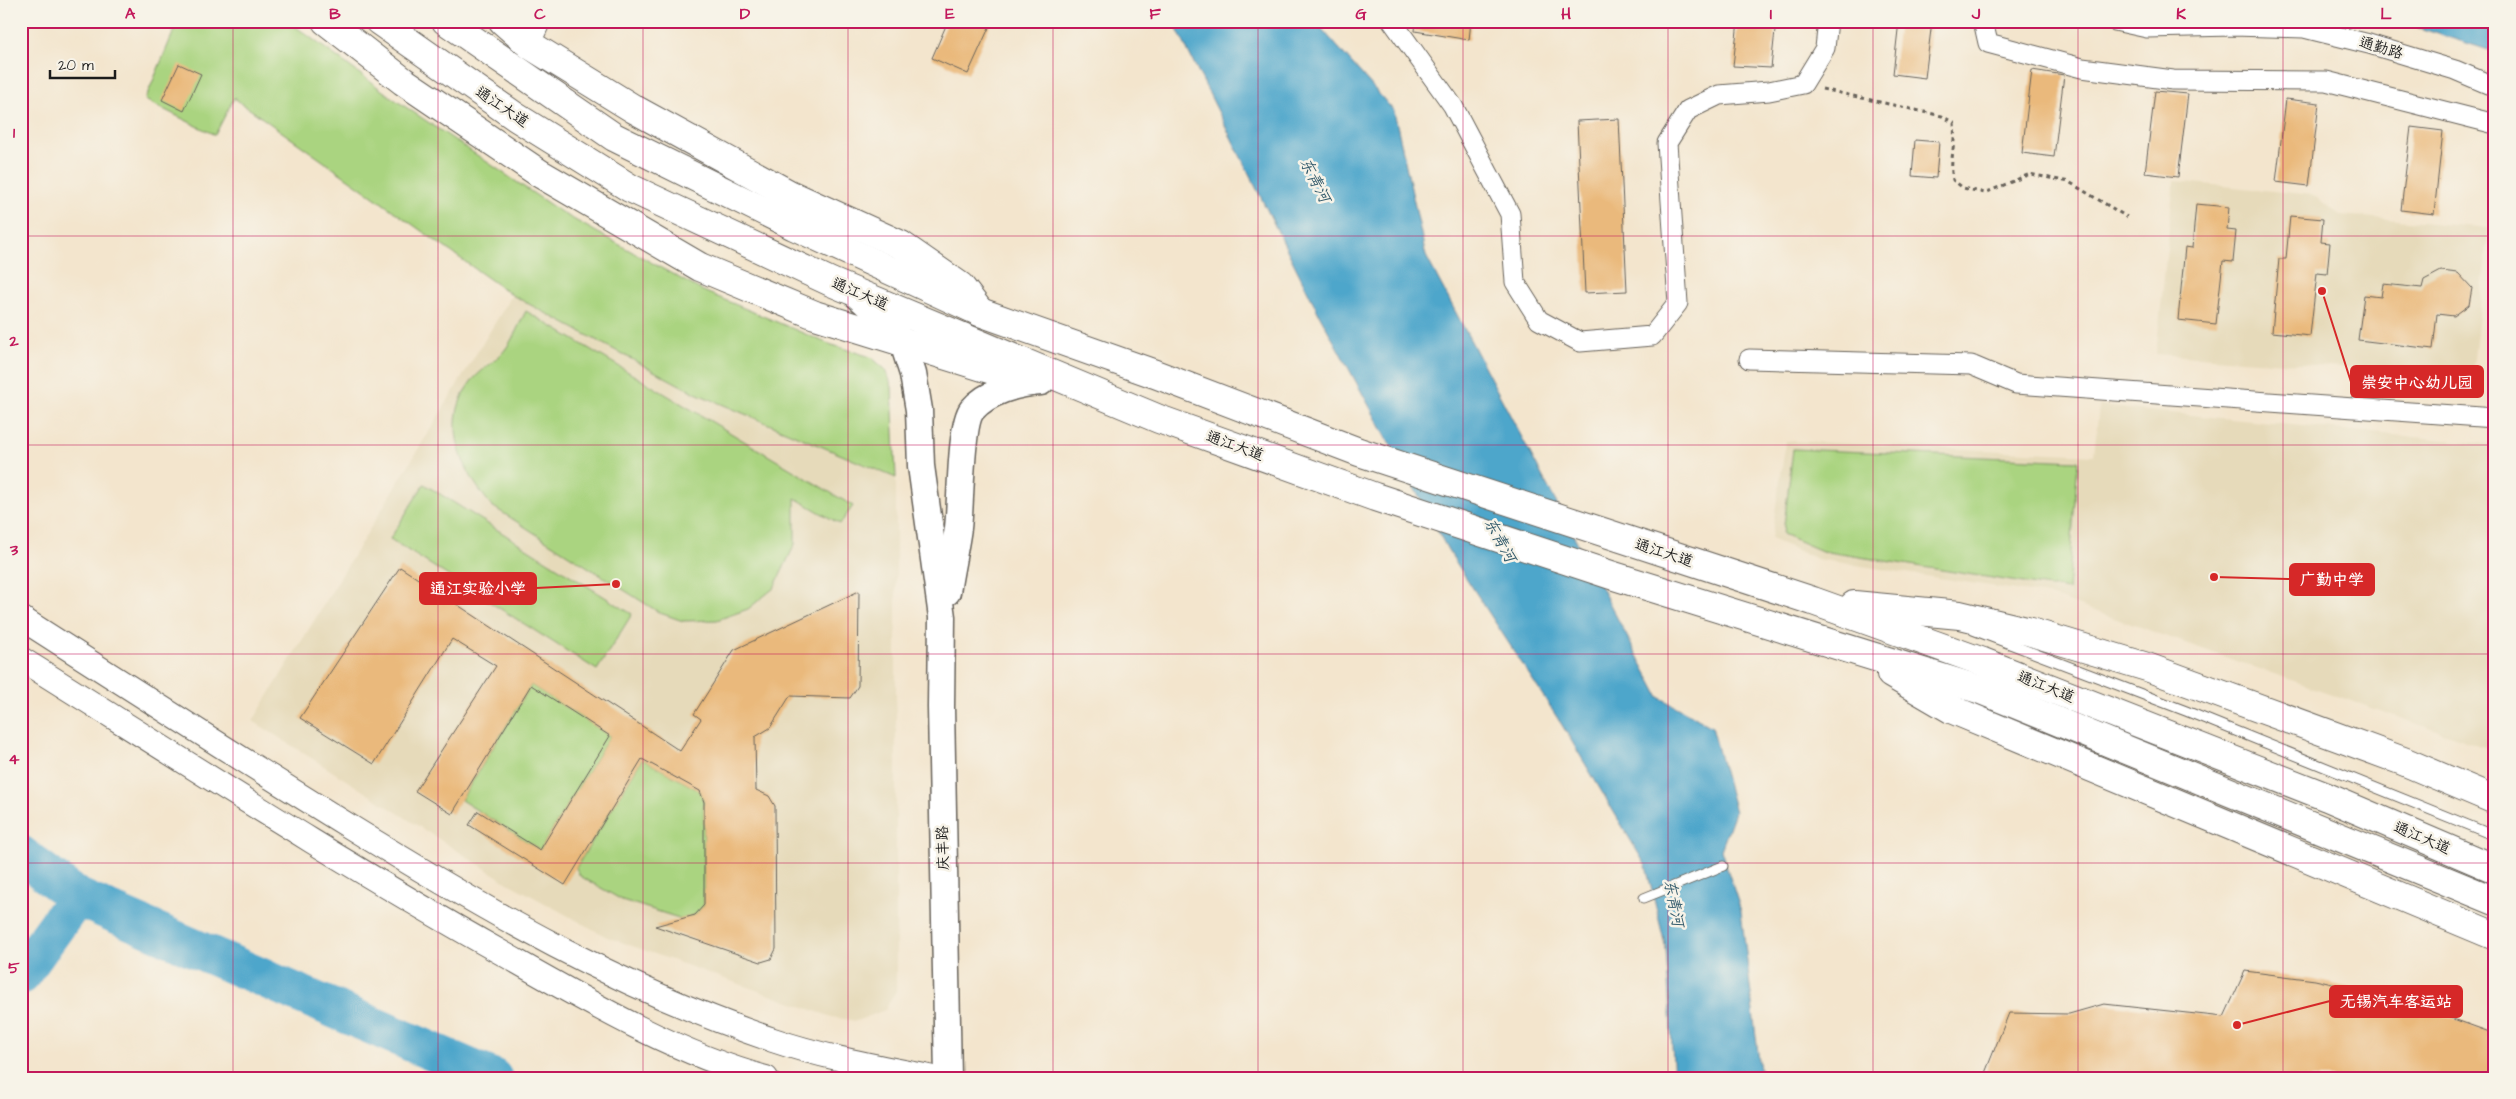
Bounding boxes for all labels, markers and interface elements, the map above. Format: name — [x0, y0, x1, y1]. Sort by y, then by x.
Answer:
text: A — [125, 3, 136, 25]
text: B — [329, 3, 341, 25]
text: C — [534, 3, 546, 25]
text: D — [740, 3, 751, 25]
text: E — [945, 3, 955, 25]
text: F — [1149, 3, 1161, 25]
text: G — [1355, 3, 1367, 25]
text: H — [1561, 3, 1571, 25]
text: I — [1770, 3, 1772, 25]
text: J — [1971, 3, 1981, 25]
text: K — [2176, 3, 2186, 25]
text: L — [2380, 3, 2392, 25]
street label: 通勤路 — [2356, 32, 2406, 64]
scale bar — [50, 48, 115, 80]
text: 20 m — [58, 55, 94, 76]
street label: 通江大道 — [471, 82, 533, 132]
text: 1 — [13, 122, 16, 144]
water label: 东青河 — [1294, 154, 1337, 209]
street label: 通江大道 — [828, 273, 892, 315]
text: 2 — [8, 330, 19, 352]
callout: 崇安中心幼儿园 — [2351, 366, 2483, 397]
text: 崇安中心幼儿园 — [2361, 372, 2473, 394]
street label: 通江大道 — [1203, 426, 1267, 466]
water label: 东青河 — [1479, 514, 1523, 569]
street label: 通江大道 — [1632, 534, 1696, 572]
text: 3 — [9, 539, 19, 561]
callout: 广勤中学 — [2290, 564, 2374, 595]
text: 广勤中学 — [2300, 569, 2364, 591]
callout: 通江实验小学 — [420, 573, 536, 604]
text: 通江实验小学 — [430, 578, 526, 600]
street label: 通江大道 — [2014, 666, 2078, 708]
text: 4 — [9, 748, 20, 770]
street label: 通江大道 — [2390, 817, 2454, 859]
street label: 庆丰路 — [932, 825, 954, 871]
water label: 东青河 — [1659, 877, 1690, 932]
text: 5 — [8, 957, 20, 979]
callout: 无锡汽车客运站 — [2330, 986, 2462, 1017]
text: 无锡汽车客运站 — [2340, 991, 2452, 1013]

